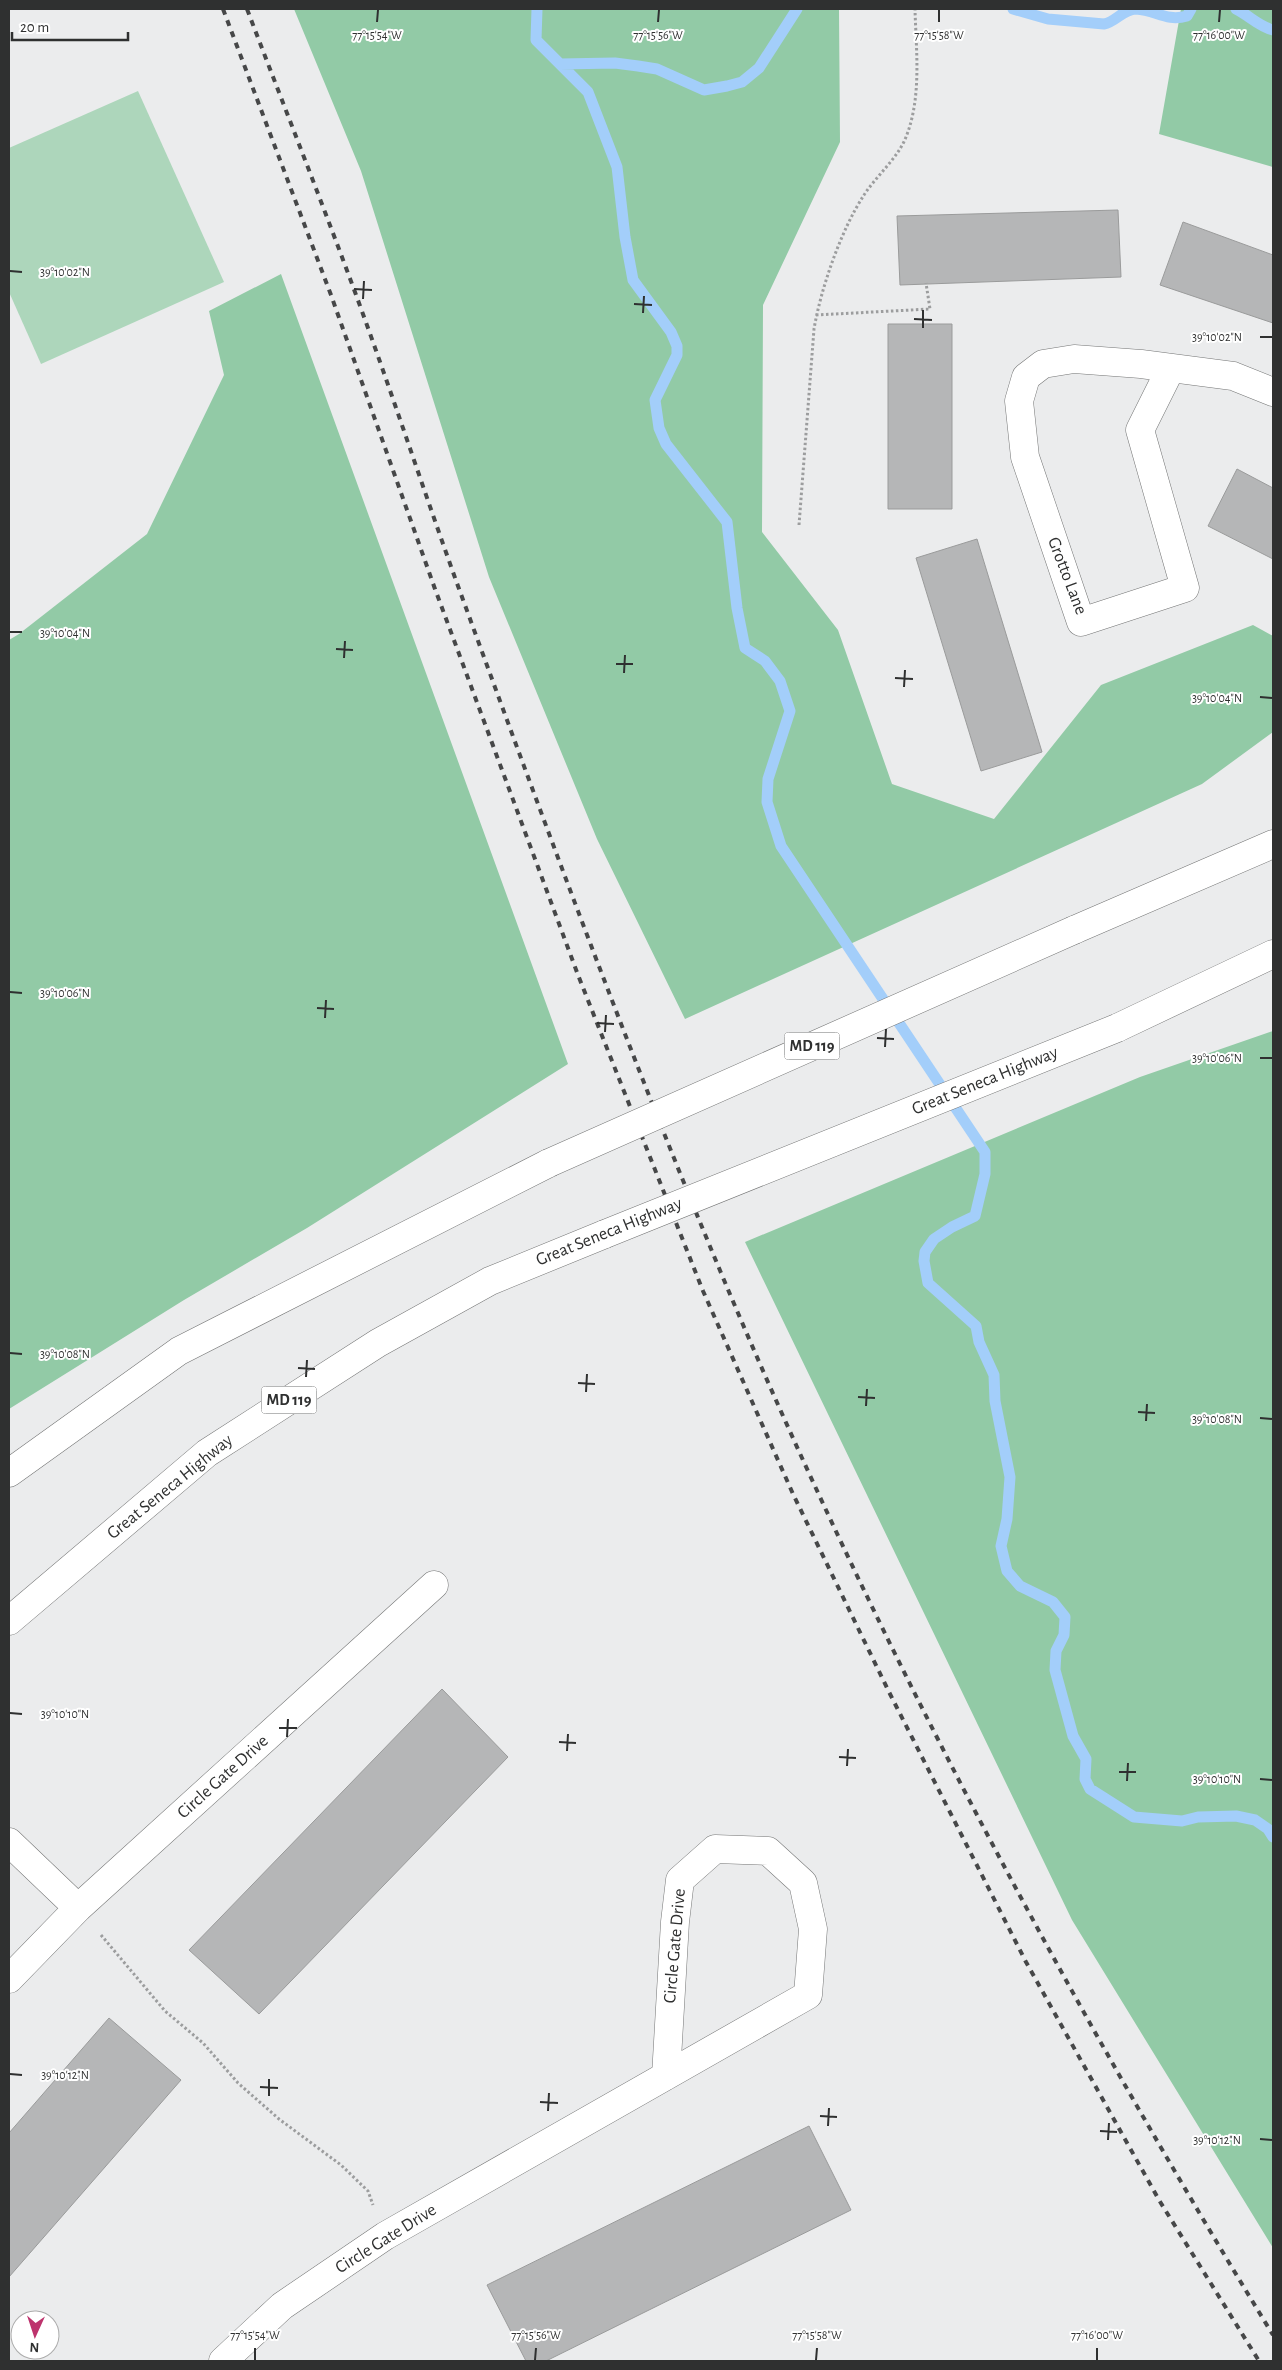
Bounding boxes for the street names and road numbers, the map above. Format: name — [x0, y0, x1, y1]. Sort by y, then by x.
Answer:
street label: Grotto Lane — [1044, 535, 1090, 617]
road number: MD 119 — [784, 1032, 840, 1060]
street label: Great Seneca Highway — [909, 1043, 1061, 1119]
street label: Great Seneca Highway — [533, 1194, 685, 1270]
road number: MD 119 — [262, 1386, 316, 1414]
street label: Great Seneca Highway — [104, 1431, 236, 1543]
street label: Circle Gate Drive — [174, 1732, 272, 1822]
street label: Circle Gate Drive — [661, 1888, 689, 2004]
street label: Circle Gate Drive — [332, 2201, 440, 2277]

